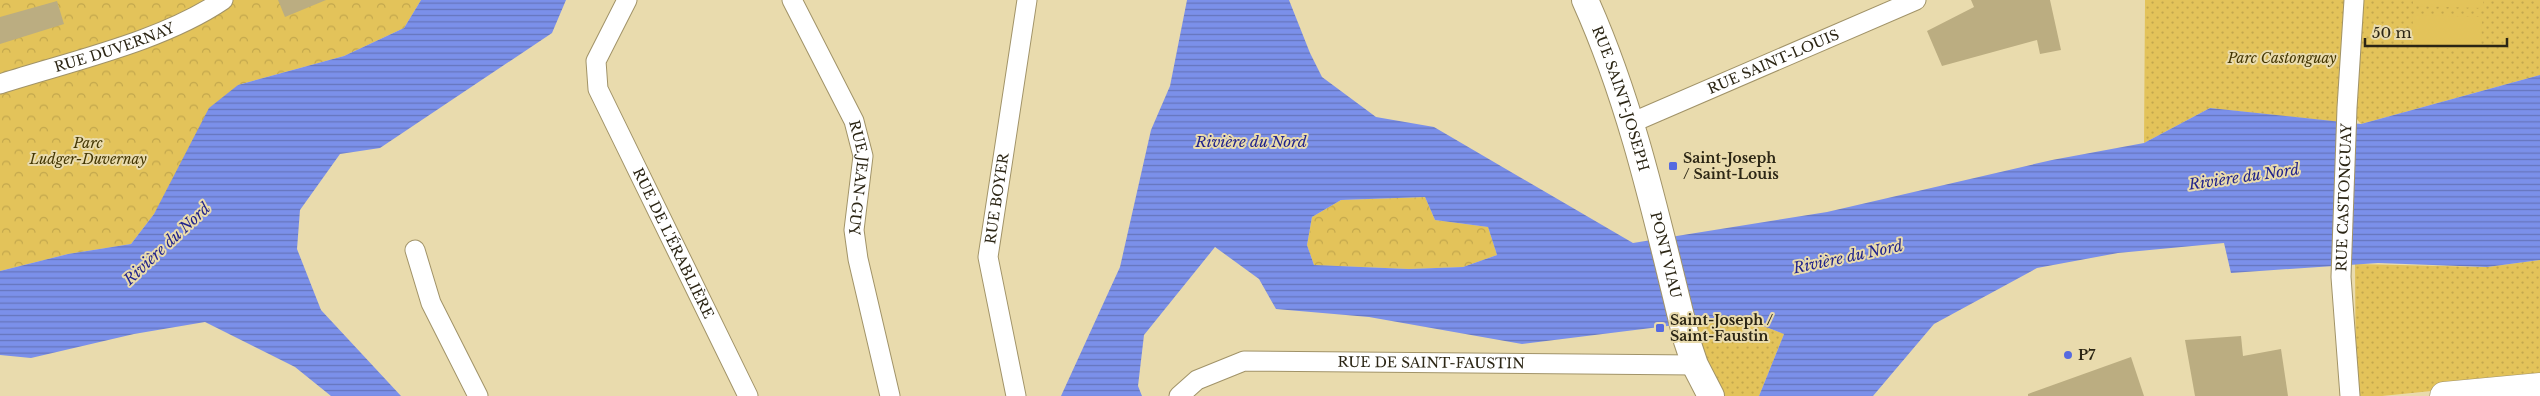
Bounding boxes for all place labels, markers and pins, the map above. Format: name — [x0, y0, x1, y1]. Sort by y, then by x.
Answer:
place label: Saint-Joseph / Saint-Louis — [1683, 149, 1779, 183]
marker: Saint-Joseph / Saint-Louis — [1667, 160, 1679, 172]
place label: Saint-Joseph / Saint-Faustin — [1670, 311, 1773, 345]
marker: Saint-Joseph / Saint-Faustin — [1654, 322, 1666, 334]
place label: P7 — [2078, 346, 2096, 364]
marker: P7 — [2062, 349, 2074, 361]

